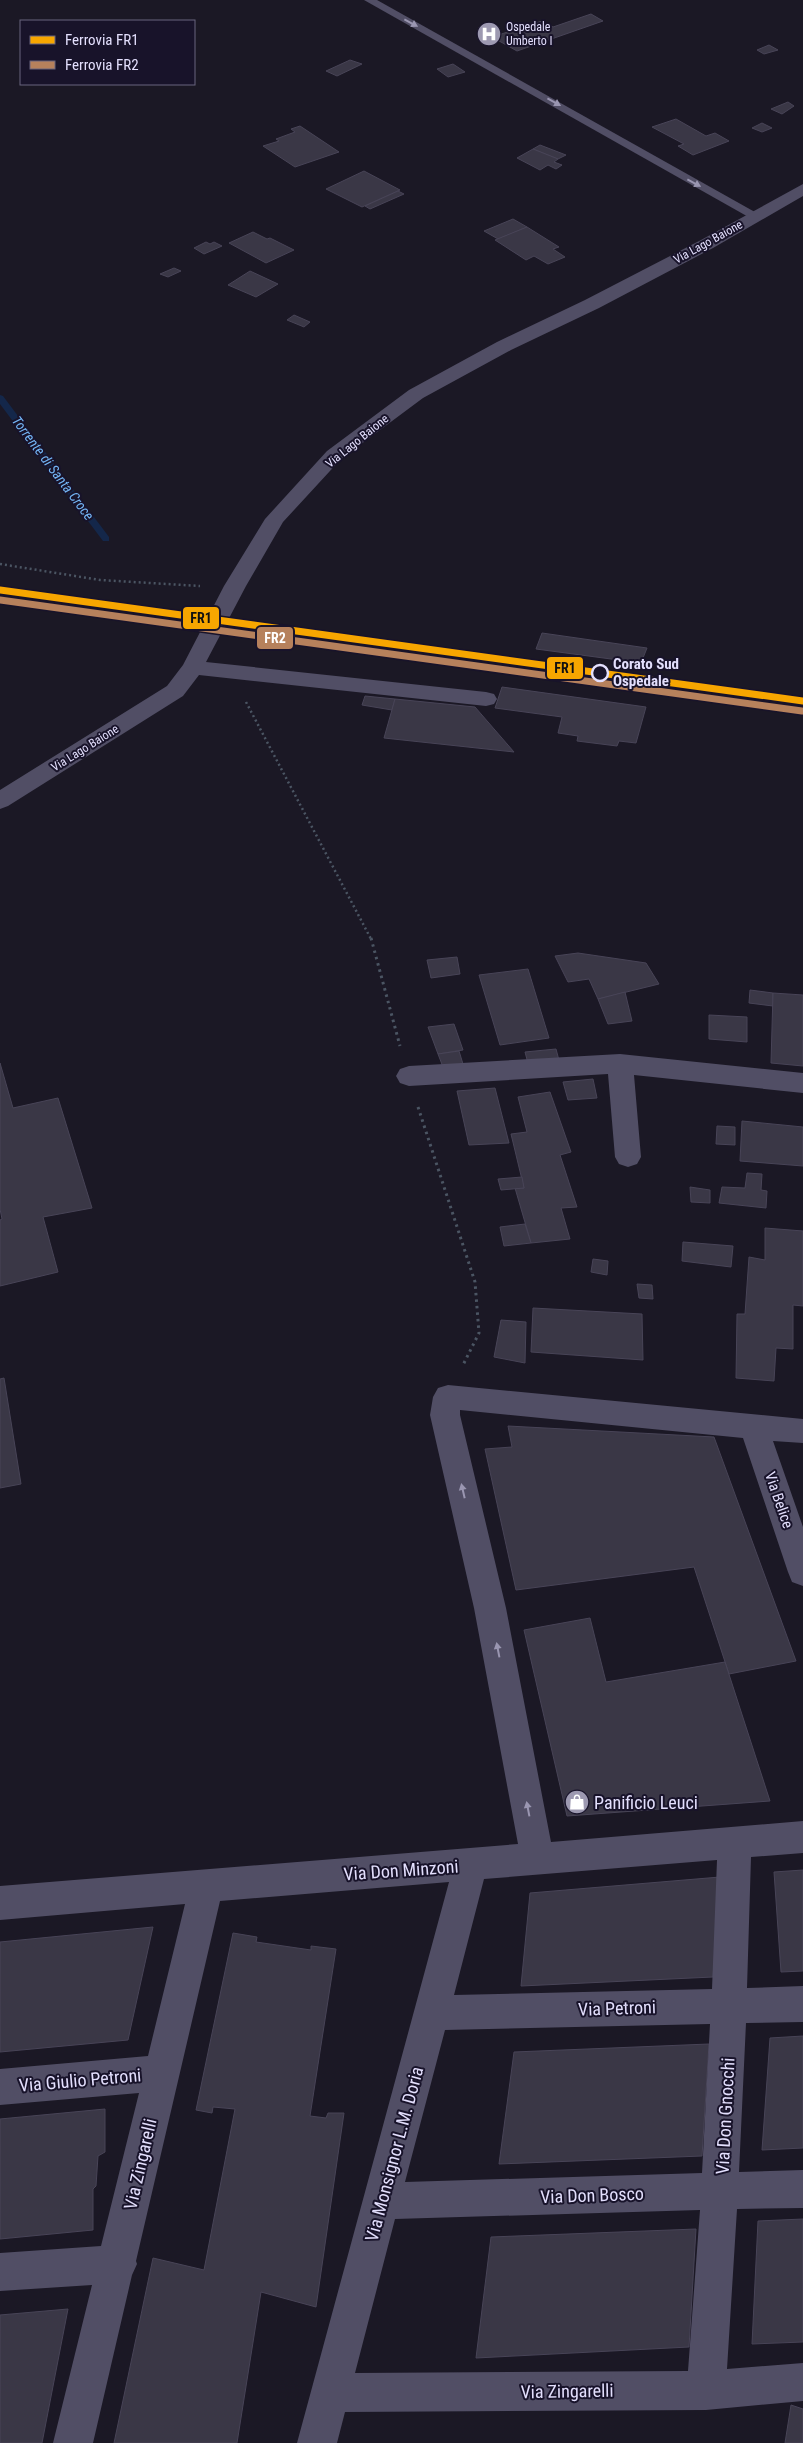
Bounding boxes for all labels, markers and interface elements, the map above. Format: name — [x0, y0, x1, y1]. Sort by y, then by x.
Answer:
one-way arrow — [404, 19, 419, 27]
legend — [20, 20, 195, 85]
place label: Ospedale Umberto I — [506, 20, 552, 48]
hospital icon: Ospedale Umberto I — [476, 21, 502, 47]
text: Ferrovia FR1 — [65, 31, 139, 49]
text: Ferrovia FR2 — [65, 56, 139, 74]
one-way arrow — [546, 98, 561, 106]
one-way arrow — [687, 179, 702, 187]
street label: Via Lago Baione — [671, 217, 745, 267]
street label: Via Lago Baione — [323, 411, 391, 471]
water label: Torrente di Santa Croce — [9, 413, 97, 523]
line badge: FR1 — [182, 606, 220, 630]
text: FR1 — [190, 610, 212, 626]
line badge: FR2 — [256, 626, 294, 650]
text: FR2 — [264, 630, 286, 646]
place label: Corato Sud Ospedale — [613, 655, 679, 690]
line badge: FR1 — [546, 656, 584, 680]
text: FR1 — [554, 660, 576, 676]
marker: Corato Sud Ospedale — [591, 664, 609, 682]
street label: Via Lago Baione — [49, 722, 122, 774]
street label: Via Belice — [761, 1469, 797, 1531]
one-way arrow — [459, 1484, 467, 1499]
one-way arrow — [494, 1642, 502, 1657]
shop icon: Panificio Leuci — [564, 1789, 590, 1815]
place label: Panificio Leuci — [594, 1792, 698, 1813]
one-way arrow — [524, 1801, 532, 1817]
street label: Via Don Minzoni — [343, 1856, 459, 1884]
street label: Via Petroni — [578, 1996, 656, 2020]
street label: Via Don Gnocchi — [711, 2057, 739, 2175]
street label: Via Giulio Petroni — [18, 2064, 142, 2096]
street label: Via Monsignor L.M. Doria — [361, 2064, 427, 2244]
street label: Via Zingarelli — [119, 2116, 161, 2212]
street label: Via Don Bosco — [540, 2183, 644, 2207]
street label: Via Zingarelli — [520, 2380, 614, 2402]

